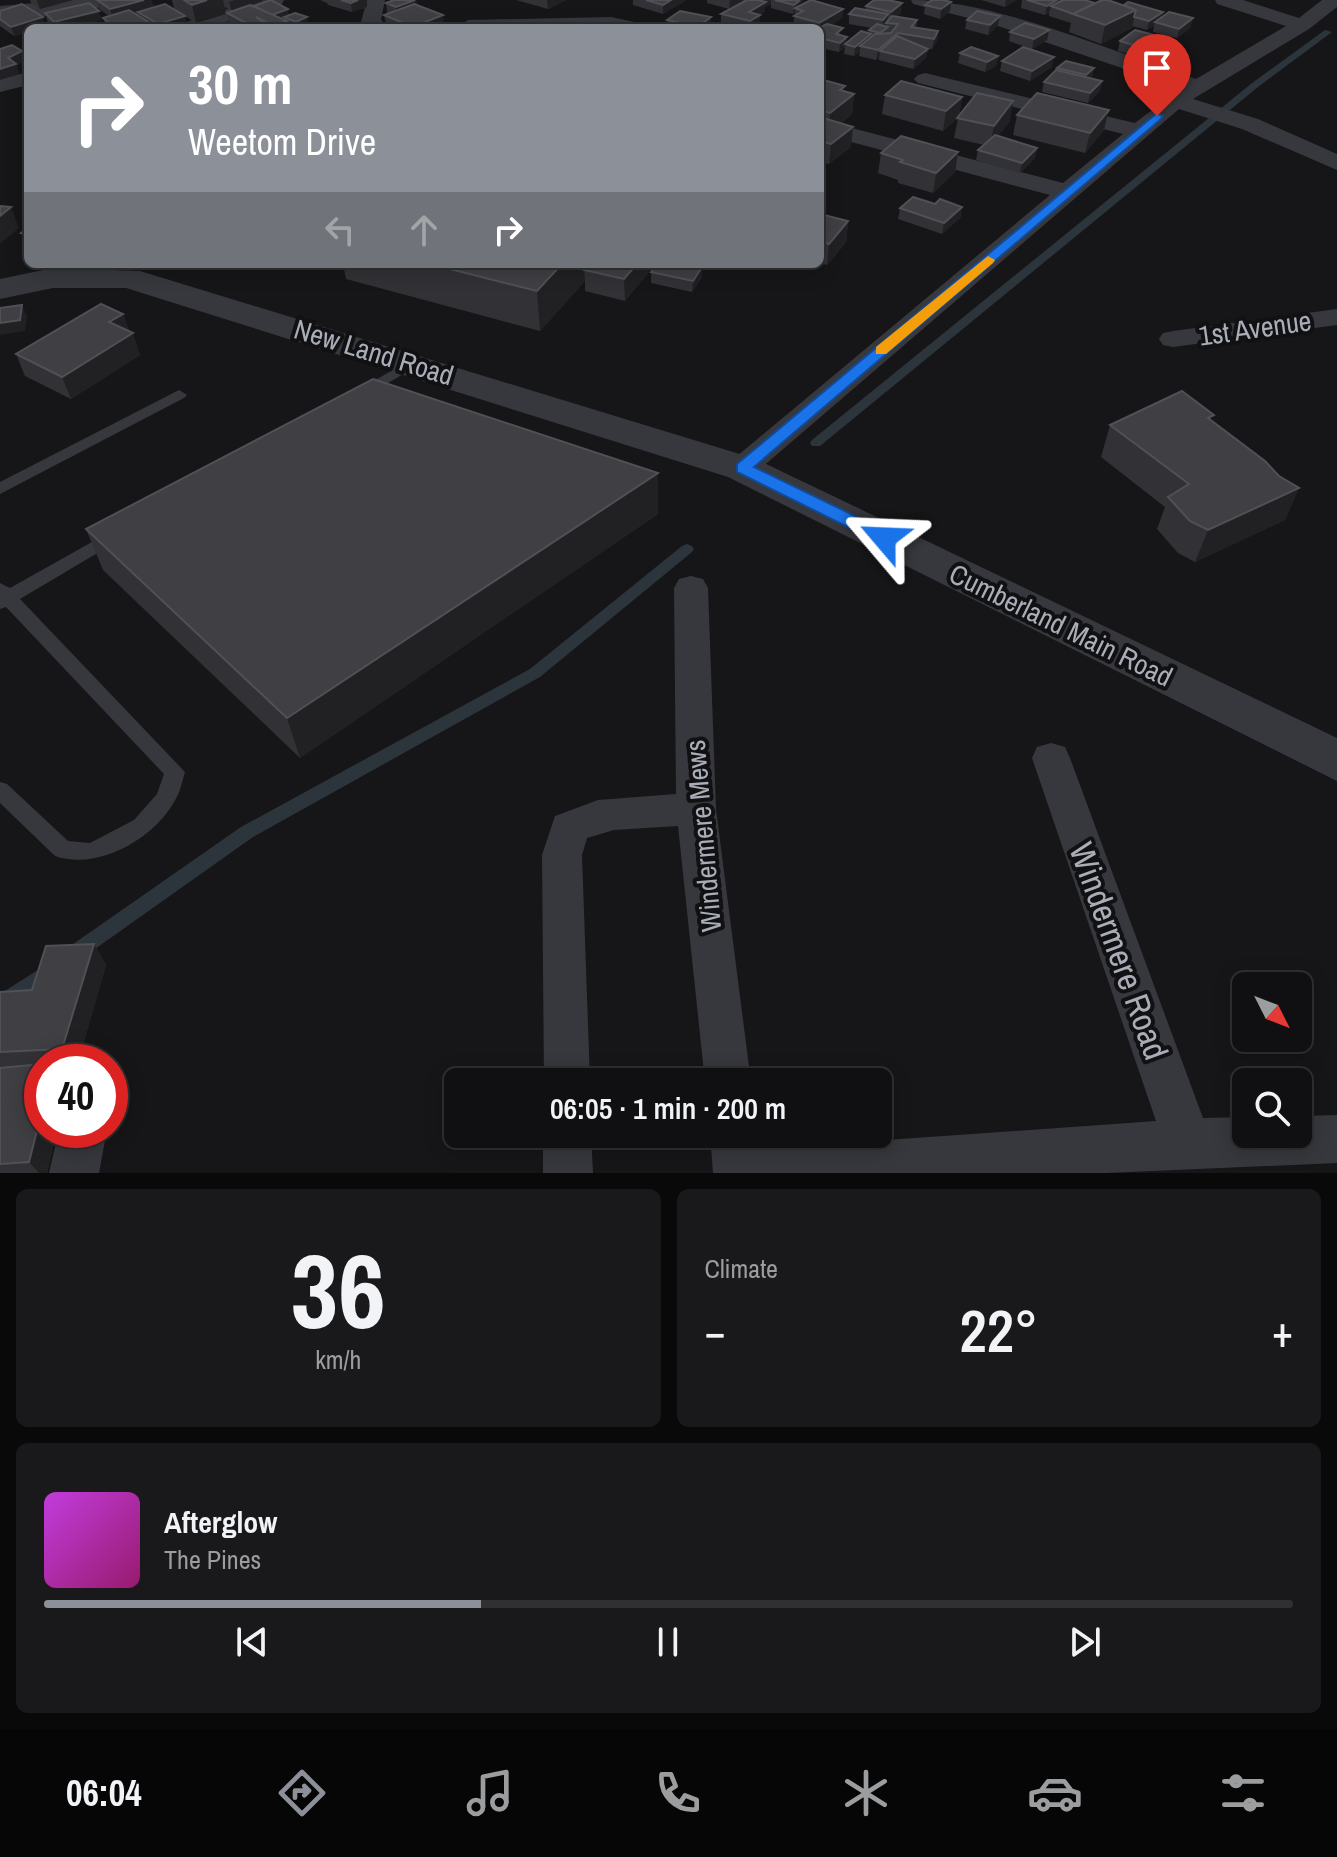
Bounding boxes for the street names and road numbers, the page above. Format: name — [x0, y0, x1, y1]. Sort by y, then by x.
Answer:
street label: 1st Avenue — [1196, 301, 1314, 355]
street label: New Land Road — [290, 310, 458, 394]
street label: Cumberland Main Road — [943, 554, 1179, 696]
street label: Windermere Mews — [676, 738, 730, 934]
street label: Windermere Road — [1058, 836, 1180, 1066]

